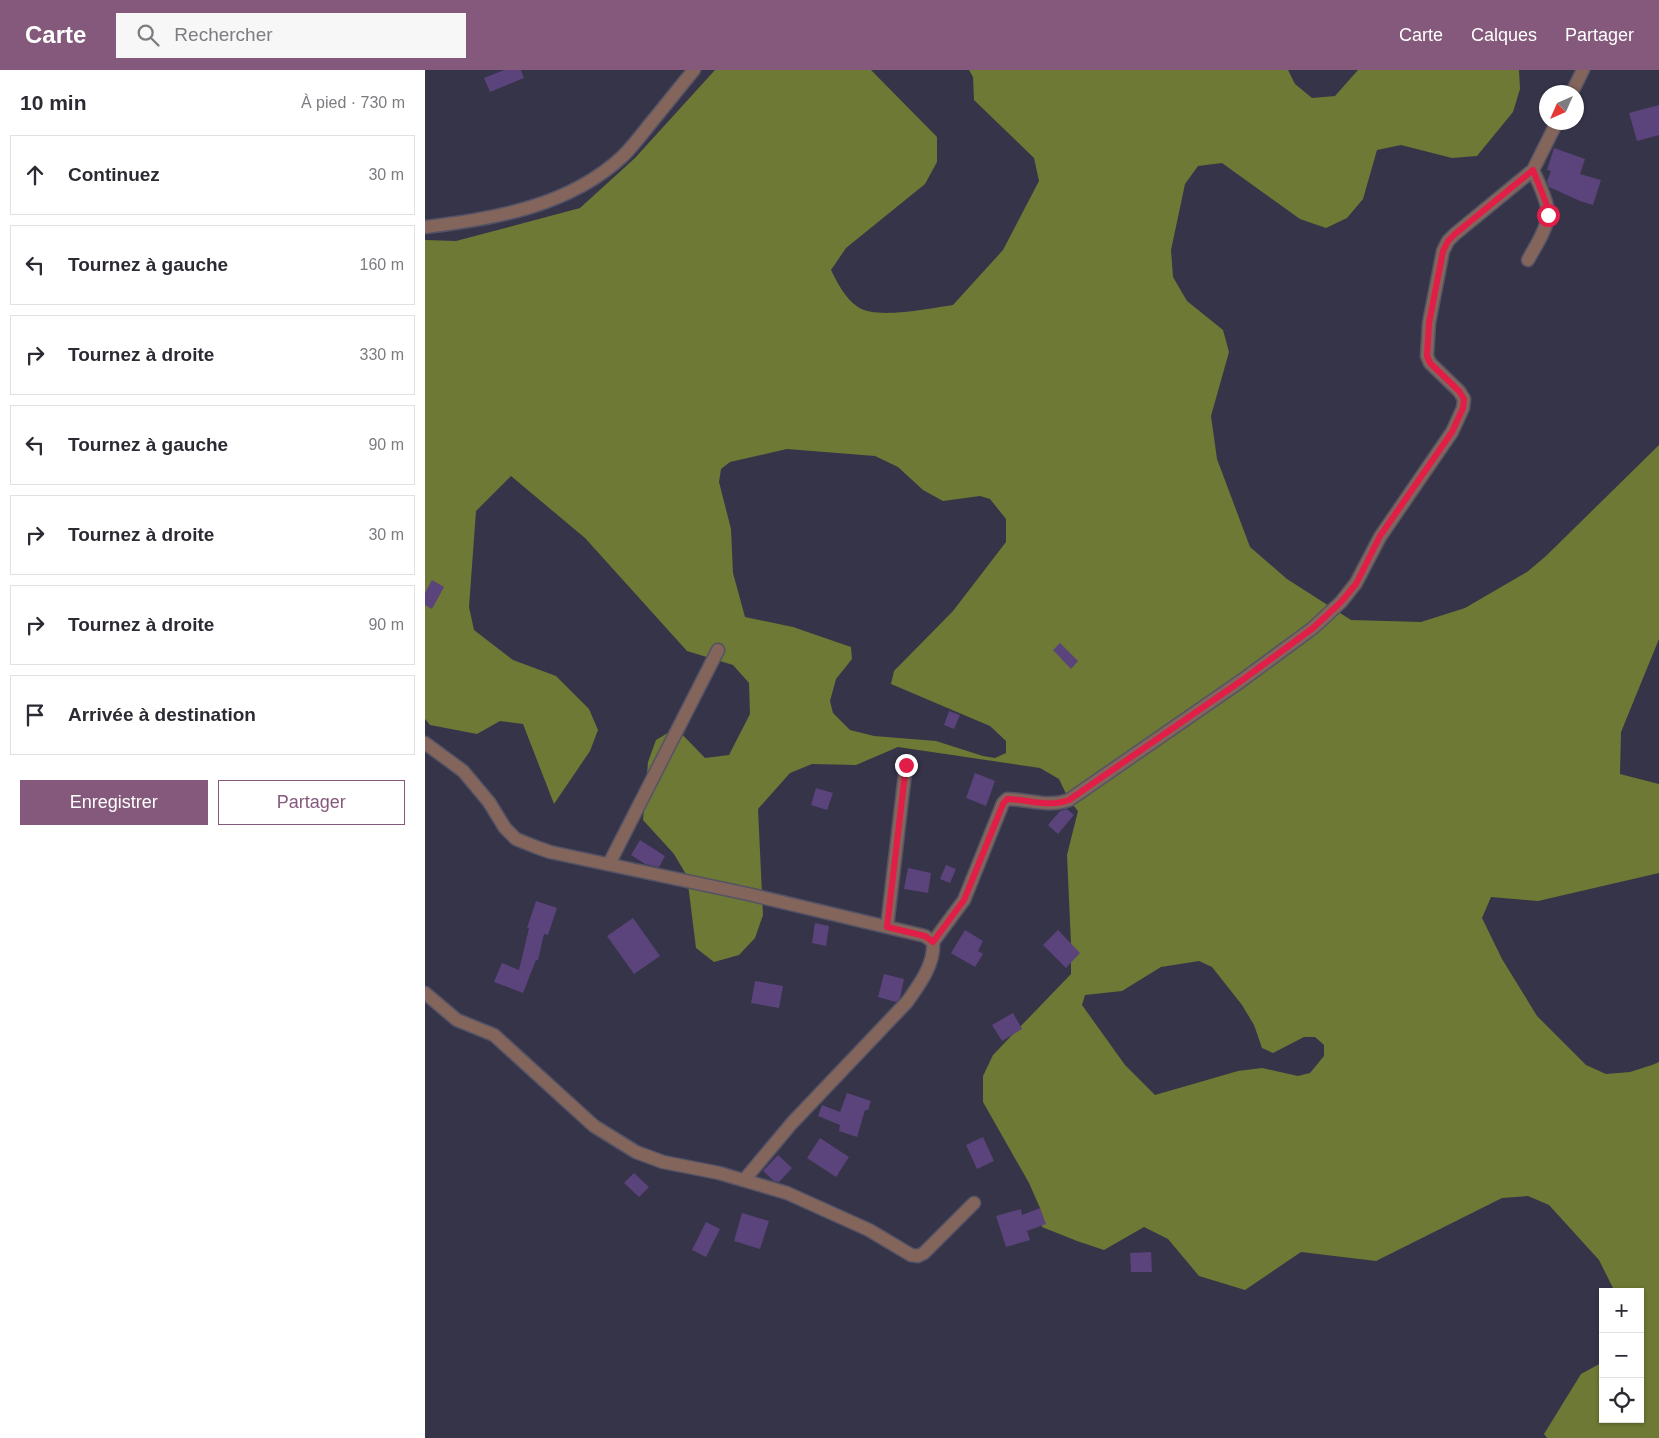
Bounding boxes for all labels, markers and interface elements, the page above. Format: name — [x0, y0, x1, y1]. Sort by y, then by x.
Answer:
search box — [116, 13, 466, 58]
text: Carte — [25, 21, 86, 48]
icon: search — [134, 21, 162, 49]
text: Rechercher — [174, 24, 273, 45]
text: Carte — [1399, 25, 1443, 45]
text: Calques — [1471, 25, 1537, 45]
text: Partager — [1565, 25, 1634, 45]
north arrow — [1539, 85, 1584, 130]
text: 10 min — [20, 91, 87, 114]
text: À pied · 730 m — [301, 94, 405, 111]
icon: ahead — [21, 161, 49, 189]
text: Continuez — [68, 164, 160, 185]
text: 30 m — [368, 166, 404, 183]
route start — [1537, 204, 1560, 227]
icon: left — [21, 251, 49, 279]
text: Tournez à gauche — [68, 254, 228, 275]
text: 160 m — [360, 256, 404, 273]
icon: right — [21, 341, 49, 369]
text: Tournez à droite — [68, 344, 214, 365]
text: 330 m — [360, 346, 404, 363]
icon: left — [21, 431, 49, 459]
text: Tournez à gauche — [68, 434, 228, 455]
text: 90 m — [368, 436, 404, 453]
icon: right — [21, 521, 49, 549]
text: Tournez à droite — [68, 524, 214, 545]
text: 30 m — [368, 526, 404, 543]
icon: right — [21, 611, 49, 639]
text: Tournez à droite — [68, 614, 214, 635]
text: 90 m — [368, 616, 404, 633]
icon: arrive — [21, 701, 49, 729]
text: Arrivée à destination — [68, 704, 256, 725]
route end — [895, 754, 918, 777]
button: Enregistrer — [20, 780, 208, 825]
button: Partager — [218, 780, 405, 825]
map controls — [1599, 1288, 1644, 1423]
button: + — [1599, 1288, 1644, 1333]
button: − — [1599, 1333, 1644, 1378]
button: locate — [1599, 1378, 1644, 1423]

